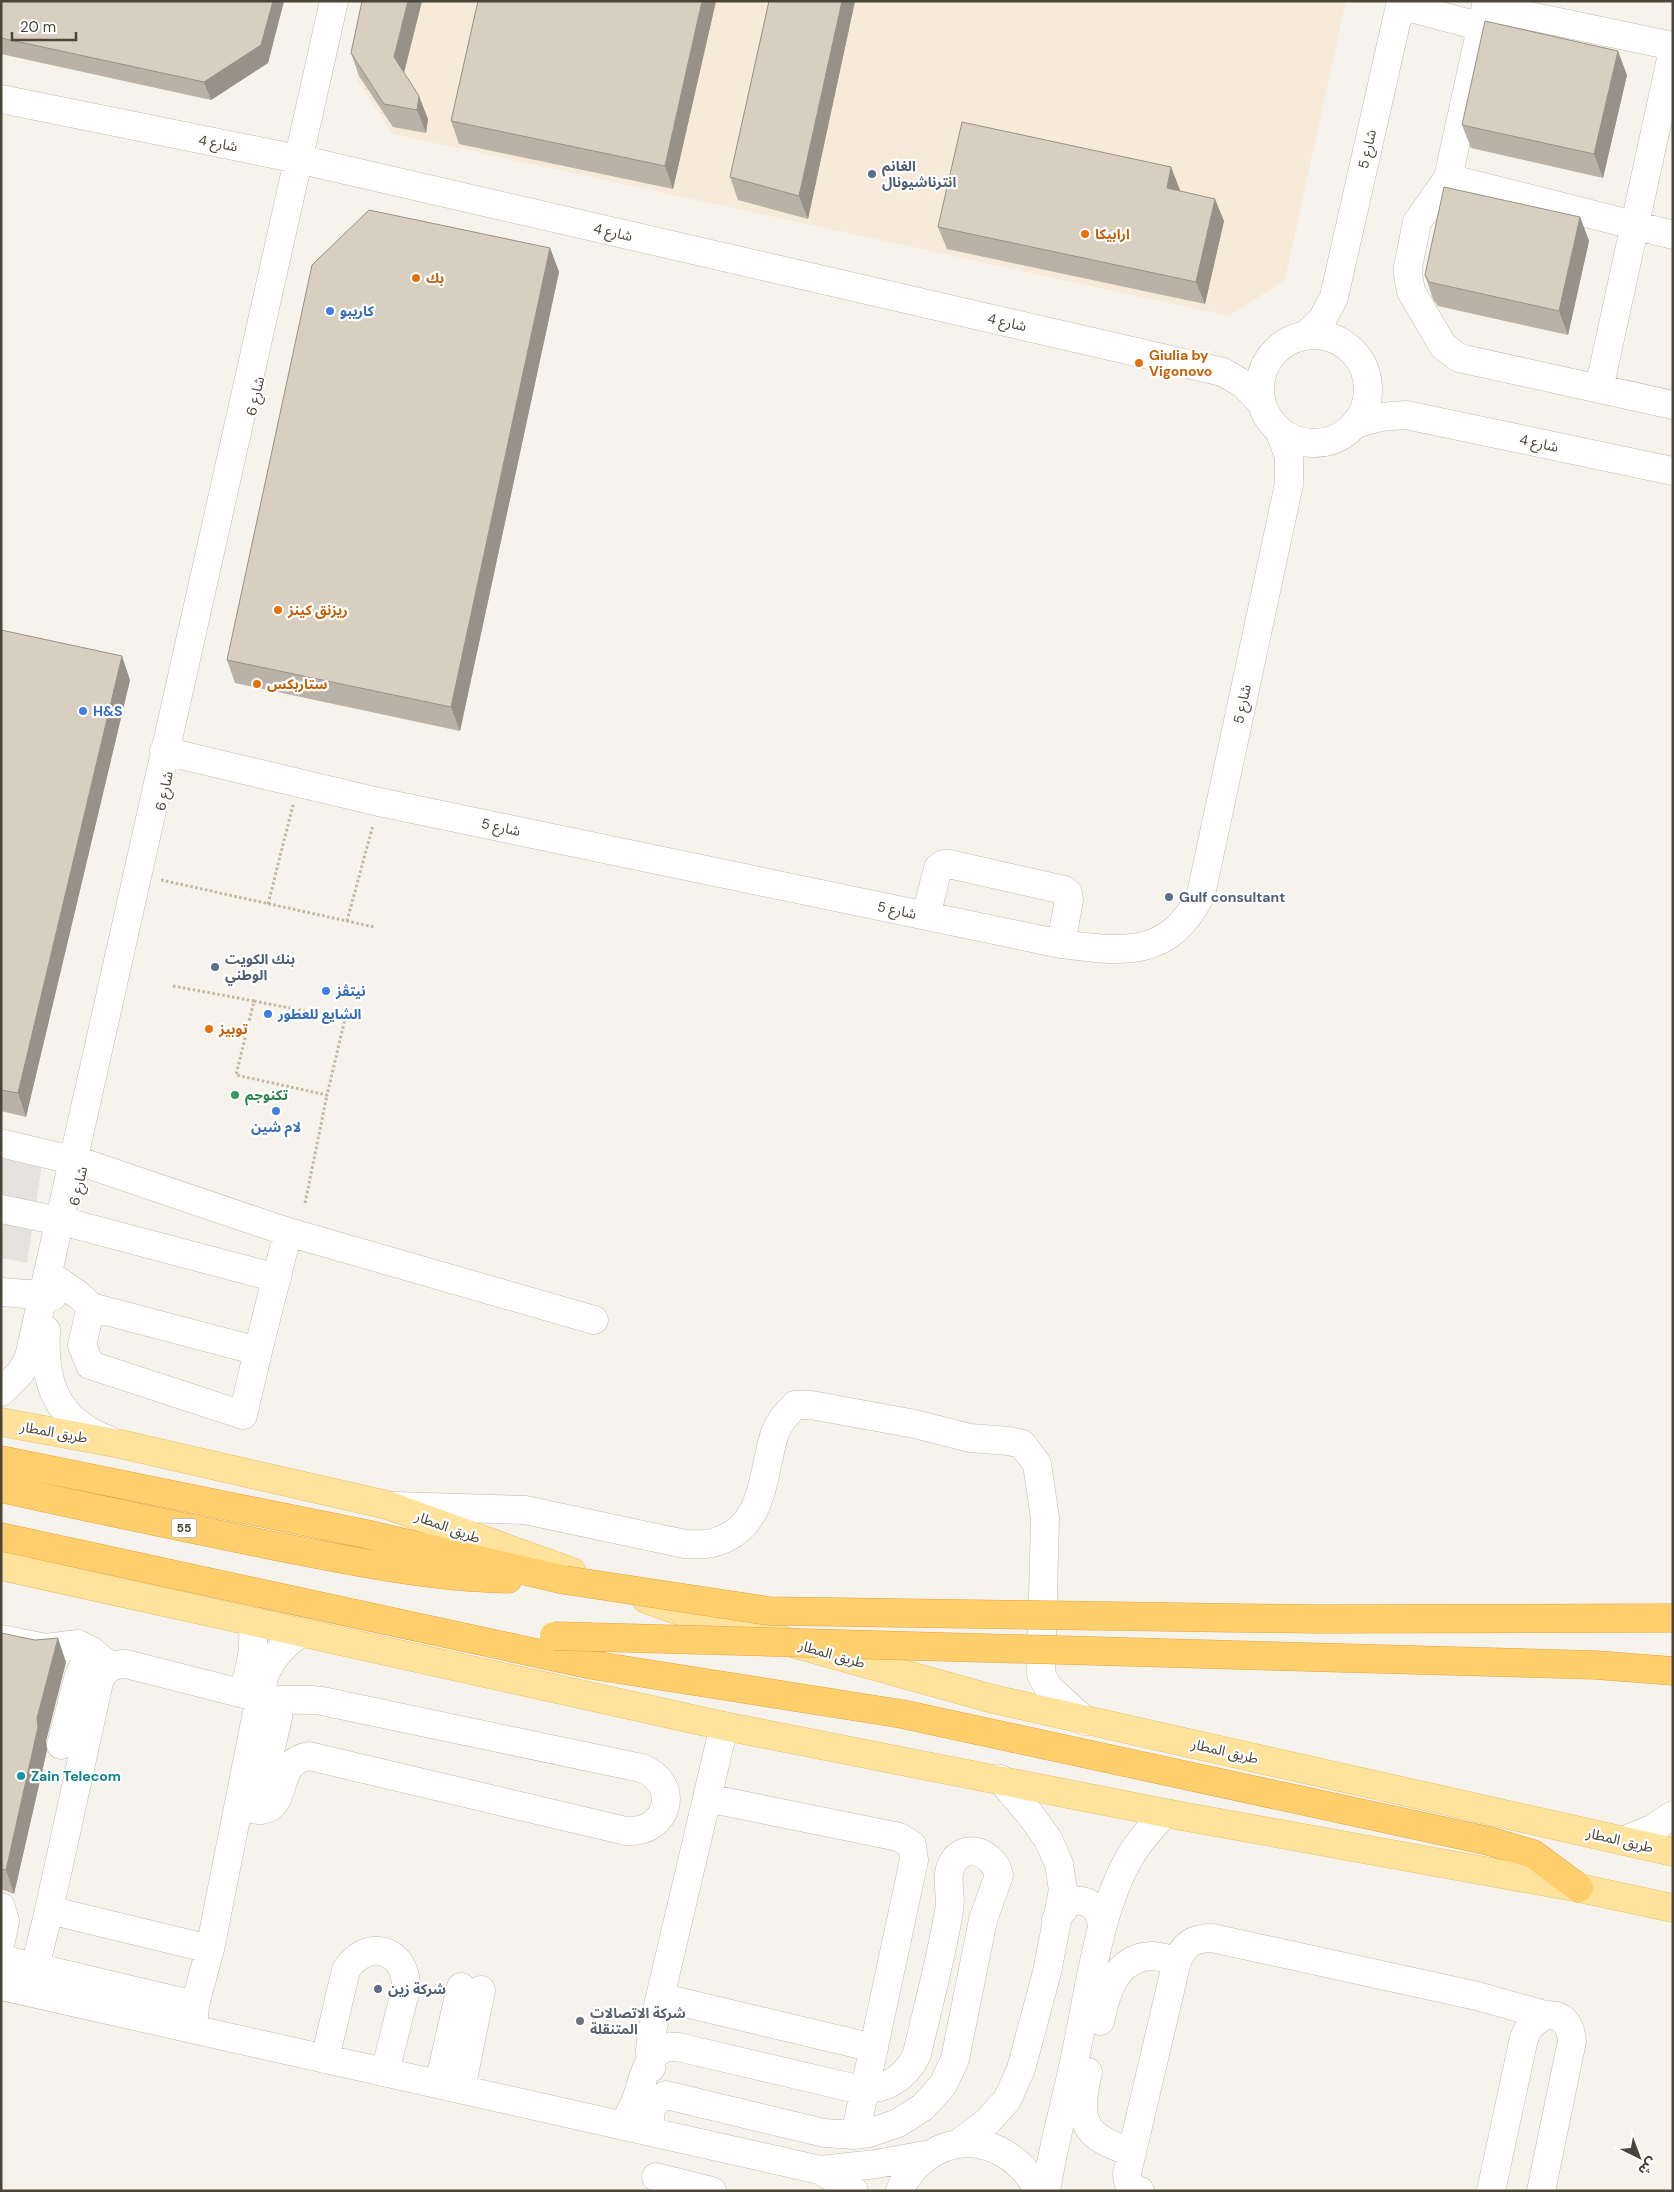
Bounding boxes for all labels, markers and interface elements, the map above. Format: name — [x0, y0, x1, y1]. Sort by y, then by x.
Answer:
scale bar — [12, 10, 76, 42]
text: 20 m — [20, 17, 56, 37]
street label: شارع 5 — [1354, 128, 1382, 171]
street label: شارع 4 — [197, 130, 239, 158]
place label: الغانم انترناشيونال — [882, 157, 957, 191]
marker: الغانم انترناشيونال — [866, 168, 878, 180]
street label: شارع 4 — [591, 219, 634, 247]
place label: ارابيكا — [1095, 225, 1130, 243]
marker: ارابيكا — [1079, 228, 1091, 240]
place label: بك — [426, 269, 444, 287]
marker: بك — [410, 272, 422, 284]
place label: كاريبو — [340, 302, 374, 320]
marker: كاريبو — [324, 305, 336, 317]
street label: شارع 4 — [985, 309, 1028, 337]
place label: Giulia by Vigonovo — [1149, 346, 1212, 380]
marker: Giulia by Vigonovo — [1133, 357, 1145, 369]
street label: شارع 6 — [242, 375, 270, 418]
street label: شارع 4 — [1517, 430, 1560, 458]
place label: ريزنق كينز — [287, 601, 348, 619]
marker: ريزنق كينز — [272, 604, 284, 616]
place label: ستاربكس — [267, 675, 327, 693]
marker: ستاربكس — [251, 678, 263, 690]
street label: شارع 5 — [1229, 683, 1257, 726]
place label: H&S — [93, 702, 122, 720]
marker: H&S — [77, 705, 89, 717]
street label: شارع 6 — [151, 770, 179, 813]
street label: شارع 5 — [479, 814, 522, 842]
place label: Gulf consultant — [1179, 888, 1285, 906]
marker: Gulf consultant — [1163, 891, 1175, 903]
street label: شارع 5 — [875, 897, 918, 925]
place label: بنك الكويت الوطني — [225, 950, 295, 986]
marker: بنك الكويت الوطني — [209, 961, 221, 973]
place label: نيتڤز — [335, 982, 366, 1000]
marker: نيتڤز — [320, 985, 332, 997]
place label: الشايع للعطور — [277, 1005, 362, 1024]
marker: الشايع للعطور — [262, 1008, 274, 1020]
place label: توبيز — [218, 1020, 248, 1038]
marker: توبيز — [203, 1023, 215, 1035]
place label: تكنوجم — [245, 1086, 288, 1106]
marker: تكنوجم — [229, 1089, 241, 1101]
marker: لام شين — [270, 1105, 282, 1117]
place label: لام شين — [251, 1118, 301, 1138]
street label: شارع 6 — [65, 1165, 93, 1208]
street label: طريق المطار — [18, 1417, 89, 1448]
street label: طريق المطار — [412, 1507, 483, 1548]
road number: 55 — [172, 1519, 196, 1538]
street label: طريق المطار — [796, 1636, 867, 1673]
street label: طريق المطار — [1189, 1734, 1260, 1768]
place label: Zain Telecom — [31, 1767, 121, 1785]
marker: Zain Telecom — [15, 1770, 27, 1782]
street label: طريق المطار — [1584, 1823, 1655, 1857]
place label: شركة زين — [388, 1980, 446, 1998]
marker: شركة زين — [372, 1983, 384, 1995]
place label: شركة الاتصالات المتنقلة — [590, 2004, 686, 2038]
marker: شركة الاتصالات المتنقلة — [574, 2015, 586, 2027]
north arrow — [1614, 2132, 1664, 2182]
text: ش — [1635, 2154, 1661, 2180]

